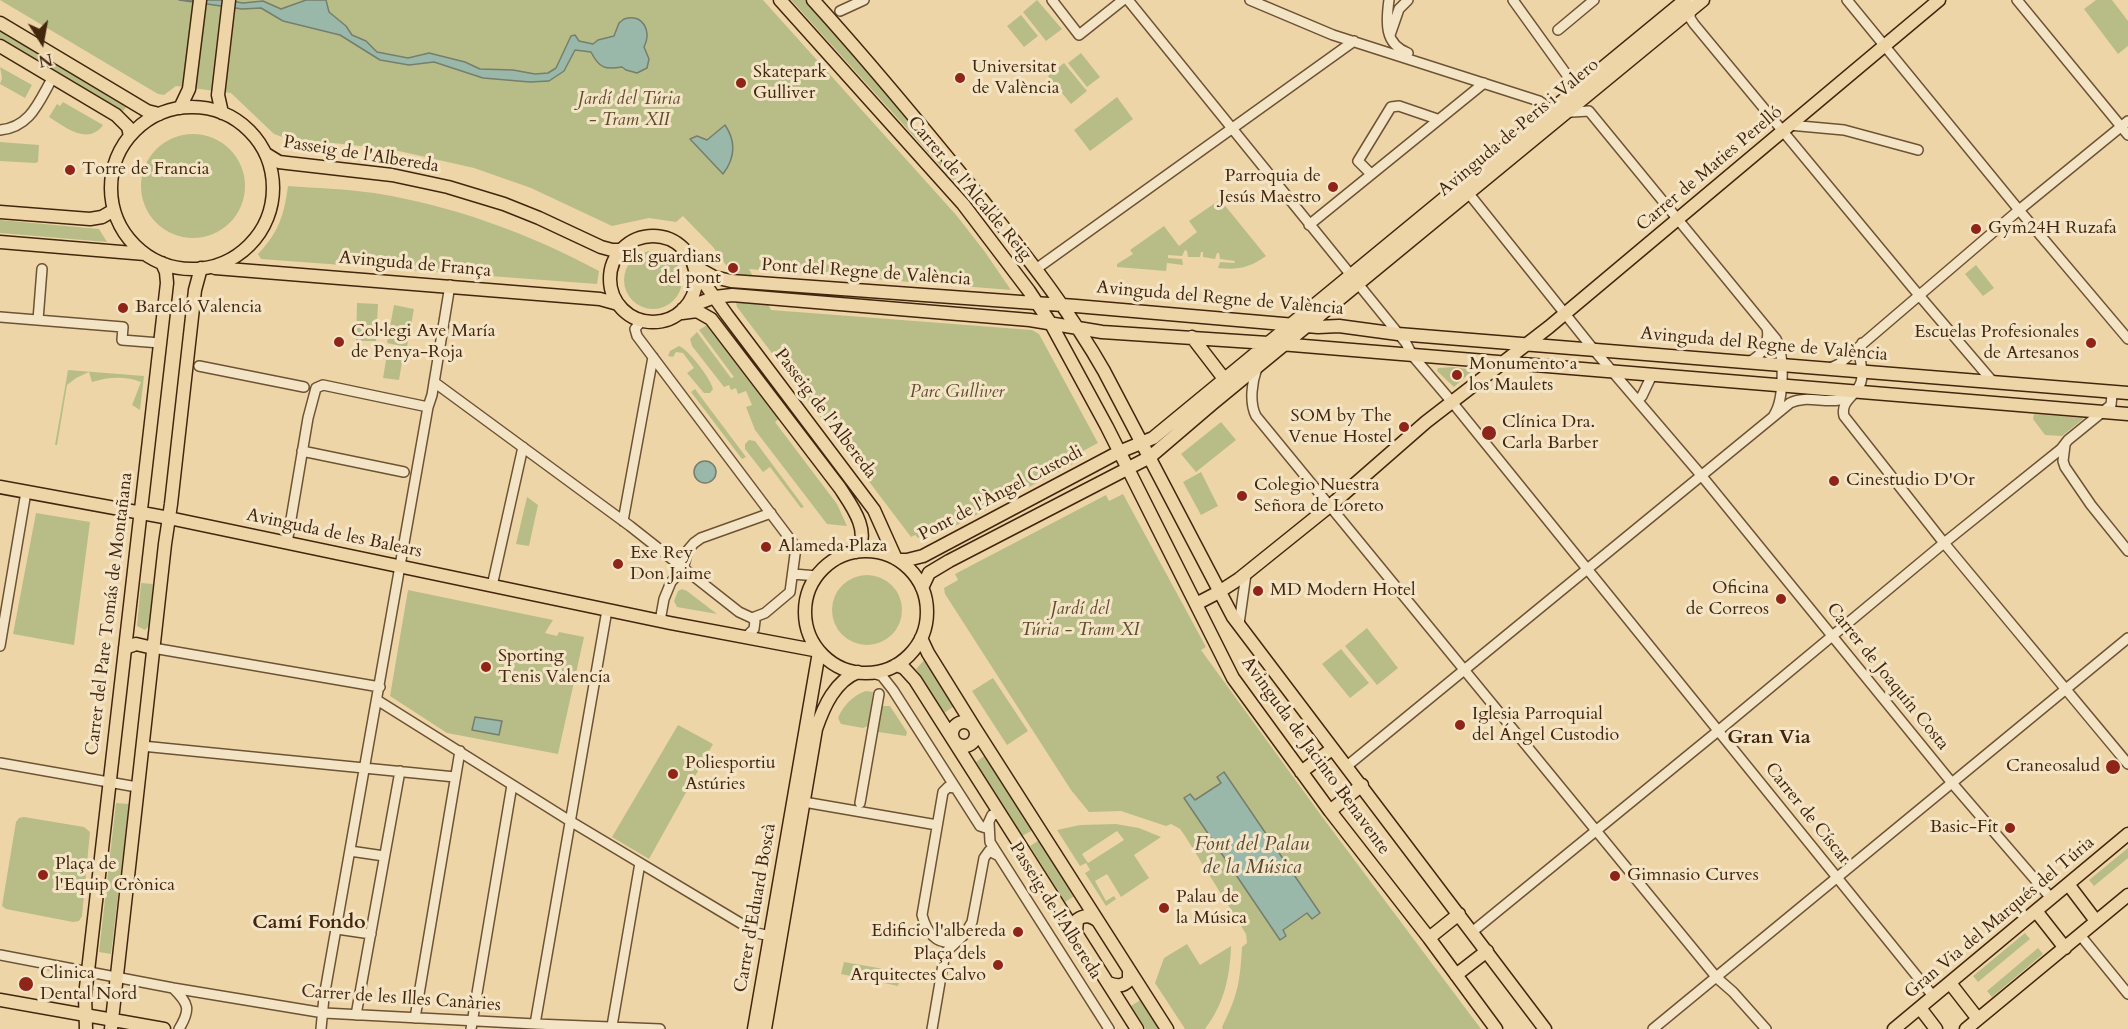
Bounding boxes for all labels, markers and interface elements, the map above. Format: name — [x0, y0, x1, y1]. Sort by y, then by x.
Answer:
north arrow — [12, 12, 72, 72]
text: N — [37, 48, 54, 72]
street label: Avinguda de Peris i Valero — [1434, 54, 1604, 202]
place label: Universitat de València — [972, 57, 1060, 100]
place label: Skatepark Gulliver — [753, 62, 827, 104]
marker: Universitat de València — [953, 71, 967, 85]
marker: Skatepark Gulliver — [734, 76, 748, 90]
park label: Jardí del Túria - Tram XII — [578, 89, 680, 132]
street label: Carrer de Maties Perelló — [1633, 102, 1787, 236]
street label: Carrer de l'Alcalde Reig — [902, 112, 1036, 266]
street label: Passeig de l'Albereda — [282, 132, 440, 178]
place label: Torre de Francia — [82, 159, 210, 181]
marker: Torre de Francia — [63, 163, 77, 177]
place label: Parroquia de Jesús Maestro — [1219, 166, 1321, 208]
marker: Parroquia de Jesús Maestro — [1326, 180, 1340, 194]
place label: Gym24H Ruzafa — [1988, 218, 2117, 240]
marker: Gym24H Ruzafa — [1969, 222, 1983, 236]
place label: Els guardians del pont — [621, 247, 721, 290]
street label: Avinguda de França — [338, 248, 492, 282]
street label: Pont del Regne de València — [761, 255, 971, 291]
marker: Els guardians del pont — [726, 261, 740, 275]
street label: Avinguda del Regne de València — [1095, 277, 1345, 321]
place label: Barceló Valencia — [135, 297, 262, 319]
marker: Barceló Valencia — [116, 301, 130, 315]
place label: Col·legi Ave María de Penya-Roja — [351, 321, 495, 364]
place label: Escuelas Profesionales de Artesanos — [1914, 322, 2079, 364]
street label: Avinguda del Regne de València — [1639, 323, 1889, 367]
marker: Col·legi Ave María de Penya-Roja — [332, 335, 346, 349]
marker: Escuelas Profesionales de Artesanos — [2084, 336, 2098, 350]
street label: Passeig de l'Albereda — [769, 345, 881, 483]
place label: Monumento a los Maulets — [1469, 354, 1577, 397]
marker: Monumento a los Maulets — [1450, 368, 1464, 382]
park label: Parc Gulliver — [910, 382, 1004, 404]
place label: SOM by The Venue Hostel — [1288, 406, 1392, 448]
place label: Clínica Dra. Carla Barber — [1502, 412, 1598, 454]
marker: SOM by The Venue Hostel — [1397, 420, 1411, 434]
marker: Clínica Dra. Carla Barber — [1480, 424, 1498, 442]
street label: Pont de l'Àngel Custodi — [915, 442, 1087, 546]
place label: Cinestudio D'Or — [1846, 470, 1975, 492]
street label: Carrer del Pare Tomás de Montañana — [82, 471, 138, 757]
marker: Cinestudio D'Or — [1827, 474, 1841, 488]
place label: Colegio Nuestra Señora de Loreto — [1254, 475, 1384, 518]
marker: Colegio Nuestra Señora de Loreto — [1235, 489, 1249, 503]
street label: Avinguda de les Balears — [244, 505, 424, 563]
place label: Alameda Plaza — [778, 536, 888, 558]
marker: Alameda Plaza — [759, 540, 773, 554]
place label: Exe Rey Don Jaime — [630, 543, 712, 586]
marker: Exe Rey Don Jaime — [611, 557, 625, 571]
place label: Oficina de Correos — [1686, 578, 1769, 620]
place label: MD Modern Hotel — [1270, 580, 1416, 602]
marker: MD Modern Hotel — [1251, 584, 1265, 598]
marker: Oficina de Correos — [1774, 592, 1788, 606]
park label: Jardí del Túria - Tram XI — [1021, 599, 1139, 642]
street label: Carrer de Joaquín Costa — [1821, 599, 1953, 755]
place label: Sporting Tenis Valencia — [498, 646, 611, 688]
street label: Avinguda de Jacinto Benavente — [1236, 653, 1394, 859]
marker: Sporting Tenis Valencia — [479, 660, 493, 674]
place label: Iglesia Parroquial del Ángel Custodio — [1472, 704, 1619, 746]
marker: Iglesia Parroquial del Ángel Custodio — [1453, 718, 1467, 732]
district label: Gran Via — [1727, 726, 1811, 750]
place label: Poliesportiu Astúries — [685, 753, 776, 795]
place label: Craneosalud — [2006, 756, 2100, 778]
marker: Craneosalud — [2104, 758, 2122, 776]
street label: Carrer de Císcar — [1760, 759, 1854, 869]
marker: Poliesportiu Astúries — [666, 767, 680, 781]
place label: Basic-Fit — [1930, 817, 1998, 839]
marker: Basic-Fit — [2003, 821, 2017, 835]
street label: Carrer d'Eduard Boscà — [730, 822, 782, 994]
street label: Gran Via del Marqués del Túria — [1901, 832, 2099, 1004]
water label: Font del Palau de la Música — [1195, 833, 1309, 880]
street label: Passeig de l'Albereda — [1004, 839, 1106, 983]
place label: Plaça de l'Equip Crònica — [55, 854, 175, 896]
place label: Gimnasio Curves — [1627, 865, 1759, 887]
marker: Plaça de l'Equip Crònica — [36, 868, 50, 882]
marker: Gimnasio Curves — [1608, 869, 1622, 883]
place label: Palau de la Música — [1176, 887, 1247, 930]
marker: Palau de la Música — [1157, 901, 1171, 915]
district label: Camí Fondo — [252, 911, 366, 935]
place label: Edificio l'albereda — [871, 921, 1006, 943]
marker: Edificio l'albereda — [1011, 925, 1025, 939]
place label: Plaça dels Arquitectes Calvo — [850, 944, 986, 986]
marker: Plaça dels Arquitectes Calvo — [991, 958, 1005, 972]
place label: Clinica Dental Nord — [40, 963, 137, 1006]
marker: Clinica Dental Nord — [17, 975, 35, 993]
street label: Carrer de les Illes Canàries — [300, 981, 502, 1017]

